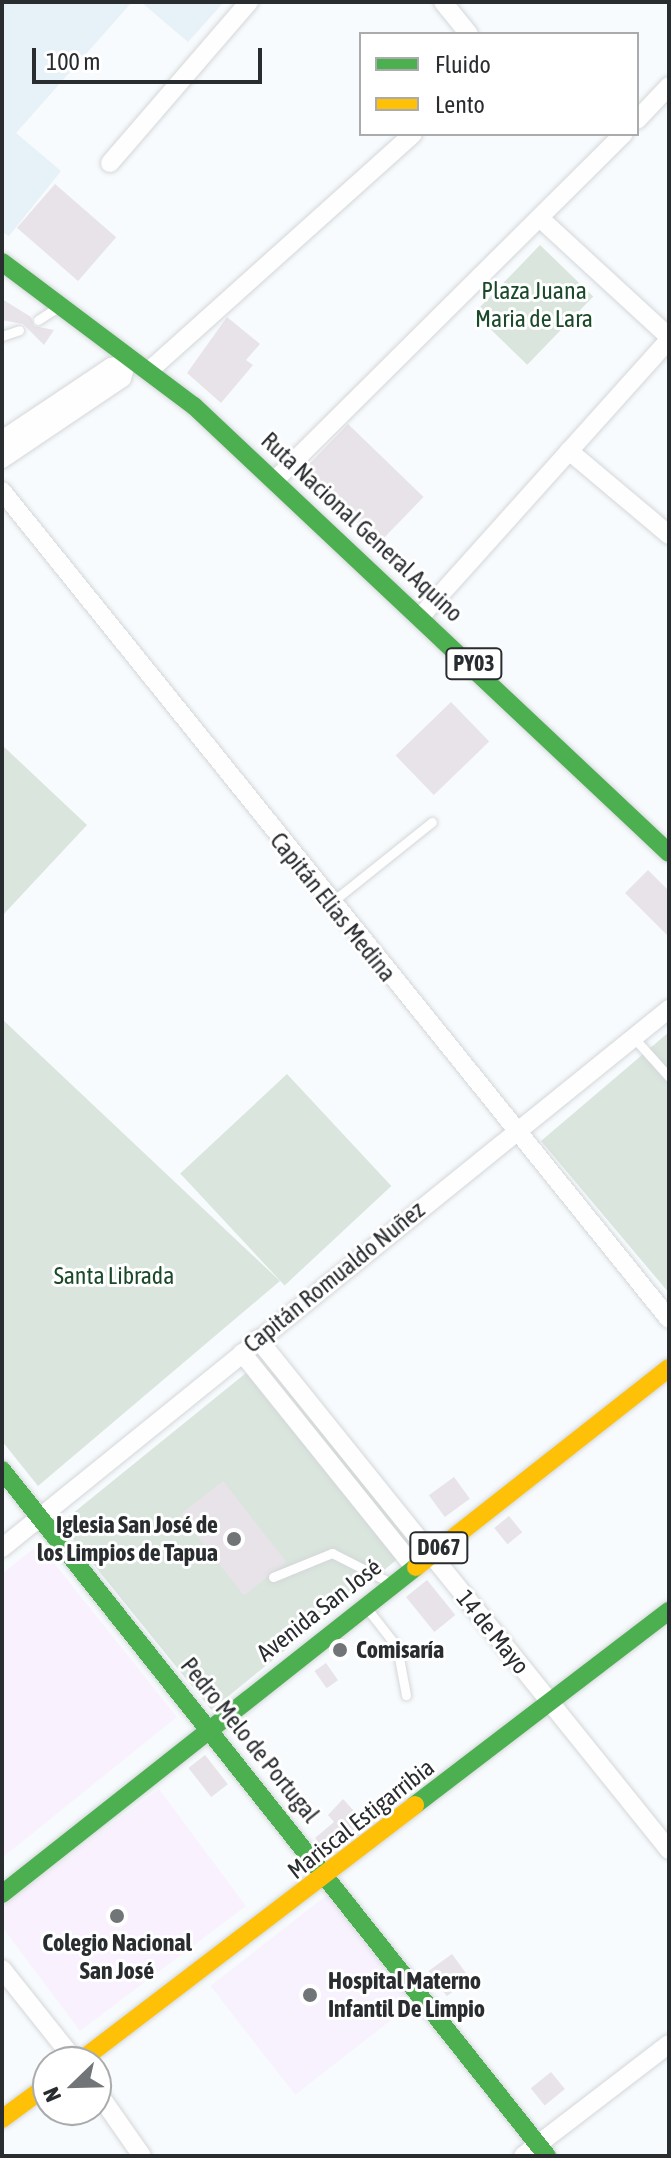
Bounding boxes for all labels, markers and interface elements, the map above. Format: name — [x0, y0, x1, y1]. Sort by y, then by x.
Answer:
scale bar — [36, 32, 266, 82]
legend — [359, 32, 639, 136]
text: 100 m — [46, 48, 100, 75]
text: Fluido — [435, 51, 491, 78]
text: Lento — [435, 91, 485, 118]
park label: Plaza Juana Maria de Lara — [475, 277, 593, 333]
street label: Ruta Nacional General Aquino — [255, 426, 469, 628]
road number: PY03 — [444, 646, 504, 682]
street label: Capitán Elias Medina — [264, 827, 402, 987]
street label: Capitán Romualdo Nuñez — [238, 1195, 430, 1359]
park label: Santa Librada — [54, 1262, 174, 1290]
place label: Iglesia San José de los Limpios de Tapua — [37, 1511, 218, 1567]
marker: Iglesia San José de los Limpios de Tapua — [225, 1530, 243, 1548]
road number: D067 — [409, 1530, 469, 1566]
street label: Avenida San José — [251, 1553, 387, 1667]
street label: 14 de Mayo — [450, 1584, 536, 1680]
place label: Comisaría — [356, 1636, 444, 1664]
marker: Comisaría — [331, 1641, 349, 1659]
street label: Pedro Melo de Portugal — [175, 1652, 325, 1828]
street label: Mariscal Estigarribia — [282, 1753, 440, 1885]
marker: Colegio Nacional San José — [108, 1907, 126, 1925]
place label: Colegio Nacional San José — [42, 1929, 192, 1985]
place label: Hospital Materno Infantil De Limpio — [328, 1967, 485, 2023]
marker: Hospital Materno Infantil De Limpio — [299, 1984, 321, 2006]
north arrow — [32, 2046, 112, 2126]
text: N — [37, 2084, 66, 2106]

